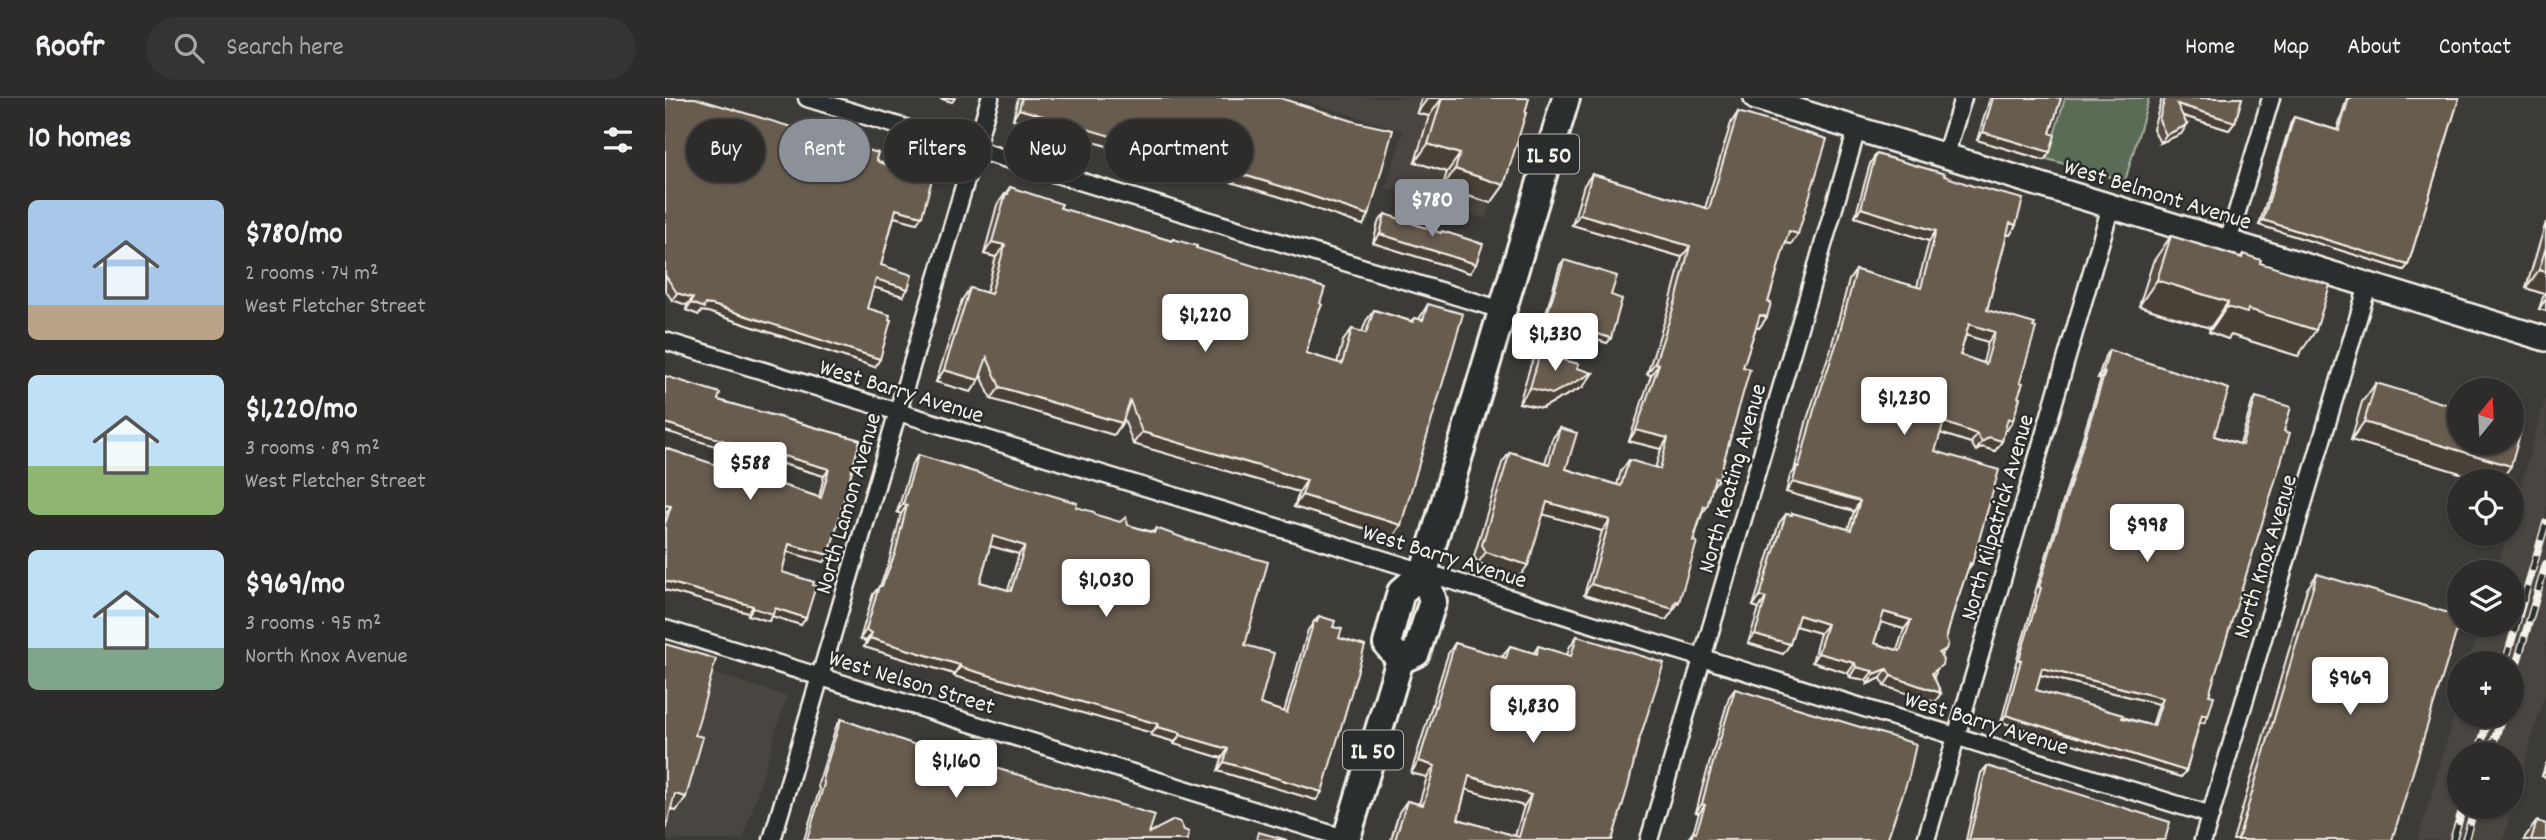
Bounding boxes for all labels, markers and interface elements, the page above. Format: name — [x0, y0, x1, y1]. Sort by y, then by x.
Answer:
search box — [146, 17, 636, 80]
text: Roofr — [35, 25, 104, 72]
icon: search — [170, 29, 208, 67]
text: Search here — [226, 30, 344, 67]
text: Home — [2185, 31, 2235, 65]
text: Map — [2273, 31, 2309, 65]
text: About — [2347, 31, 2401, 65]
text: Contact — [2439, 31, 2511, 65]
text: 10 homes — [28, 119, 131, 162]
chip: Buy — [686, 119, 765, 182]
chip: Rent — [779, 119, 870, 182]
chip: Filters — [884, 119, 991, 182]
chip: New — [1005, 119, 1091, 182]
chip: Apartment — [1105, 119, 1253, 182]
icon: filters — [599, 121, 637, 159]
road number: IL 50 — [1519, 134, 1579, 174]
street label: West Belmont Avenue — [2059, 151, 2255, 241]
pin: $780 — [1391, 180, 1473, 239]
text: $780 — [1411, 185, 1453, 218]
text: $780/mo — [245, 215, 343, 258]
icon: home — [84, 228, 168, 312]
text: 2 rooms · 74 m² — [245, 258, 378, 291]
text: West Fletcher Street — [245, 291, 426, 324]
pin: $1,220 — [1148, 294, 1262, 354]
text: $1,220 — [1178, 300, 1232, 333]
pin: $1,330 — [1498, 314, 1612, 373]
text: $1,330 — [1528, 319, 1582, 352]
street label: West Barry Avenue — [815, 352, 987, 434]
pin: $1,230 — [1847, 378, 1961, 437]
north arrow — [2447, 378, 2523, 455]
map controls — [2447, 378, 2524, 819]
street label: North Keating Avenue — [1691, 380, 1777, 578]
text: $1,230 — [1877, 383, 1931, 416]
text: $1,220/mo — [245, 390, 358, 433]
icon: home — [84, 403, 168, 487]
street label: North Lamon Avenue — [808, 409, 892, 599]
street label: North Kilpatrick Avenue — [1953, 411, 2045, 625]
text: 3 rooms · 89 m² — [245, 433, 380, 466]
pin: $588 — [709, 442, 791, 502]
text: $588 — [730, 448, 770, 481]
text: West Fletcher Street — [245, 466, 426, 499]
button: locate — [2447, 469, 2524, 546]
street label: North Knox Avenue — [2226, 471, 2308, 643]
pin: $998 — [2106, 504, 2188, 564]
text: $998 — [2126, 510, 2168, 543]
street label: West Barry Avenue — [1358, 517, 1530, 599]
pin: $1,030 — [1049, 560, 1163, 619]
button: layers — [2447, 560, 2524, 637]
text: $969/mo — [245, 565, 345, 608]
text: $1,030 — [1078, 565, 1134, 598]
icon: home — [84, 578, 168, 662]
text: 3 rooms · 95 m² — [245, 608, 381, 641]
text: North Knox Avenue — [245, 641, 408, 674]
street label: West Nelson Street — [824, 642, 999, 725]
button: + — [2447, 651, 2524, 728]
pin: $969 — [2309, 658, 2391, 717]
text: $969 — [2328, 663, 2372, 696]
street label: West Barry Avenue — [1900, 684, 2072, 766]
pin: $1,830 — [1476, 686, 1590, 745]
text: $1,830 — [1506, 691, 1560, 724]
road number: IL 50 — [1343, 730, 1403, 770]
pin: $1,160 — [899, 740, 1013, 800]
button: − — [2447, 742, 2524, 819]
text: $1,160 — [931, 746, 981, 779]

